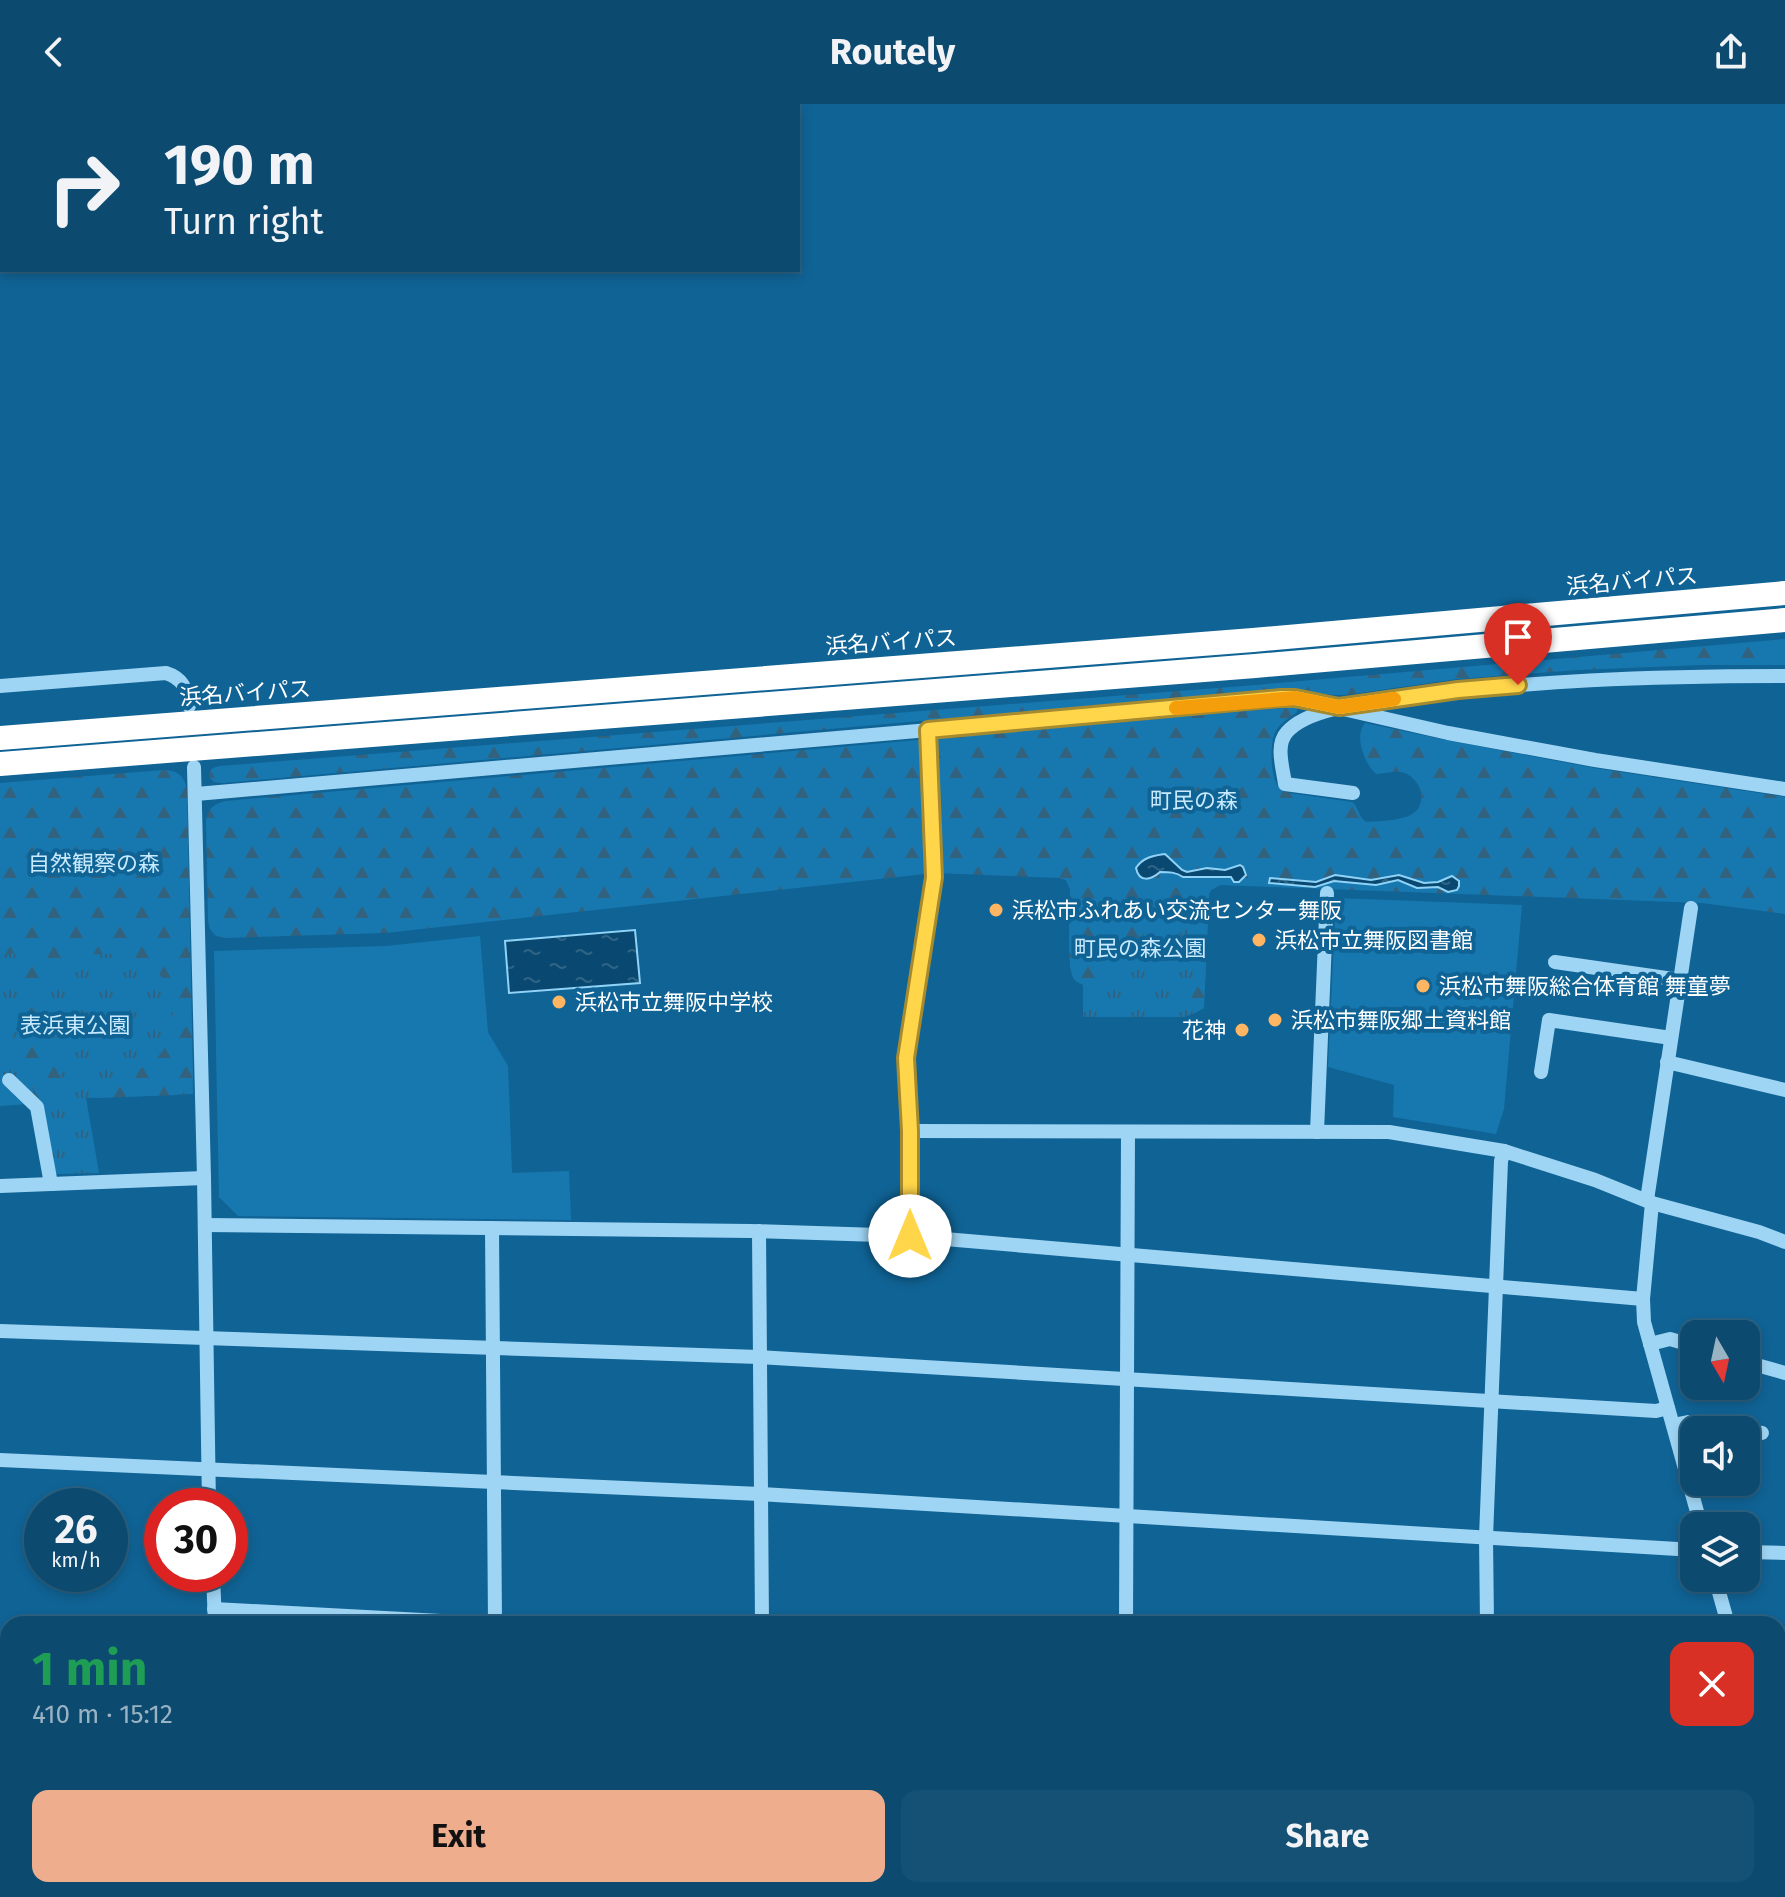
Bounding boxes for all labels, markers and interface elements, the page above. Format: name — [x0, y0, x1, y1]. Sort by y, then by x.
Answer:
icon: back — [32, 30, 76, 74]
text: Routely — [830, 30, 955, 74]
icon: share — [1709, 30, 1753, 74]
text: 190 m — [164, 132, 315, 199]
icon: right — [32, 136, 136, 240]
text: Turn right — [164, 200, 324, 244]
street label: 浜名バイパス — [1565, 562, 1699, 600]
pin — [1484, 603, 1552, 685]
icon: arrive — [1496, 615, 1540, 659]
street label: 浜名バイパス — [824, 624, 958, 660]
street label: 浜名バイパス — [178, 675, 312, 711]
park label: 町民の森 — [1150, 787, 1238, 814]
park label: 自然観察の森 — [28, 850, 160, 877]
place label: 浜松市ふれあい交流センター舞阪 — [1012, 897, 1342, 924]
marker: 浜松市ふれあい交流センター舞阪 — [987, 901, 1005, 919]
place label: 浜松市立舞阪図書館 — [1275, 927, 1473, 954]
marker: 浜松市立舞阪図書館 — [1250, 931, 1268, 949]
park label: 町民の森公園 — [1074, 935, 1206, 962]
place label: 浜松市舞阪総合体育館 舞童夢 — [1439, 973, 1731, 1000]
marker: 浜松市舞阪総合体育館 舞童夢 — [1414, 977, 1432, 995]
place label: 浜松市立舞阪中学校 — [575, 989, 773, 1016]
marker: 浜松市立舞阪中学校 — [550, 993, 568, 1011]
place label: 浜松市舞阪郷土資料館 — [1291, 1007, 1511, 1034]
marker: 浜松市舞阪郷土資料館 — [1266, 1011, 1284, 1029]
park label: 表浜東公園 — [20, 1012, 130, 1039]
place label: 花神 — [1182, 1017, 1226, 1044]
marker: 花神 — [1233, 1021, 1251, 1039]
position arrow — [868, 1194, 952, 1278]
north arrow — [1680, 1320, 1760, 1400]
map controls — [1680, 1320, 1760, 1592]
button: sound — [1680, 1416, 1760, 1496]
speed limit sign: 30 — [144, 1488, 248, 1592]
text: 26 — [54, 1506, 98, 1554]
button: layers — [1680, 1512, 1760, 1592]
text: km/h — [51, 1548, 101, 1572]
text: 1 min — [32, 1640, 147, 1698]
button: close — [1670, 1642, 1754, 1726]
text: 410 m · 15:12 — [32, 1699, 173, 1730]
button: Exit — [32, 1790, 885, 1882]
button: Share — [901, 1790, 1754, 1882]

